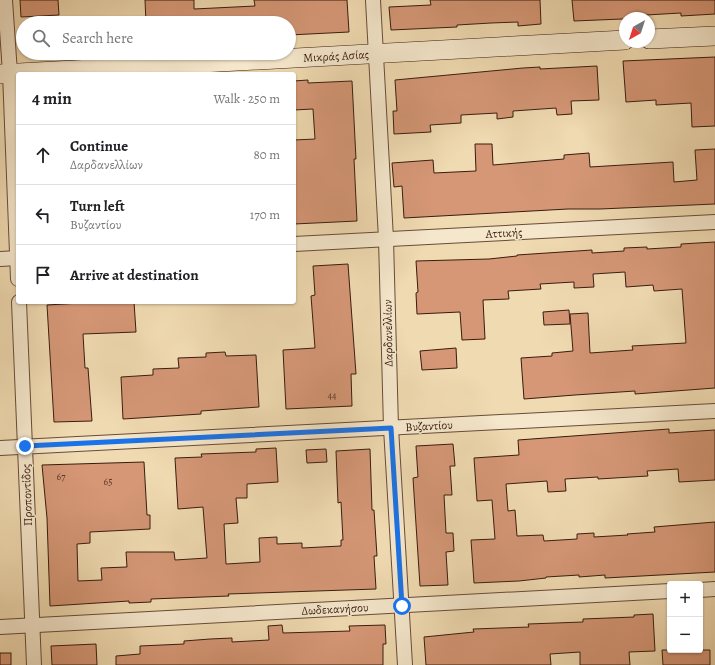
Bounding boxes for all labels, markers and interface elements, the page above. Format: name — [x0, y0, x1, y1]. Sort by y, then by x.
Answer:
north arrow — [619, 12, 655, 48]
search box — [16, 16, 296, 60]
icon: search — [30, 27, 52, 49]
text: Search here — [62, 28, 133, 48]
street label: Μικράς Ασίας — [303, 46, 369, 66]
text: 4 min — [32, 87, 72, 110]
text: Walk · 250 m — [213, 90, 280, 107]
text: Continue — [70, 136, 128, 156]
icon: ahead — [32, 144, 54, 166]
text: 80 m — [253, 146, 280, 163]
text: Δαρδανελλίων — [70, 156, 143, 173]
text: Turn left — [70, 196, 125, 216]
icon: left — [32, 204, 54, 226]
text: 170 m — [250, 206, 280, 223]
text: Βυζαντίου — [70, 216, 121, 233]
street label: Αττικής — [484, 224, 523, 242]
icon: arrive — [32, 264, 54, 286]
text: Arrive at destination — [70, 265, 199, 285]
street label: Δαρδανελλίων — [379, 299, 397, 367]
house number: 44 — [327, 389, 337, 402]
street label: Βυζαντίου — [405, 417, 453, 435]
route end — [16, 437, 34, 455]
street label: Προποντίδος — [18, 463, 36, 527]
house number: 67 — [57, 470, 66, 483]
house number: 65 — [104, 475, 112, 488]
map controls — [667, 581, 703, 653]
button: + — [667, 581, 703, 617]
route start — [393, 597, 411, 615]
street label: Δωδεκανήσου — [301, 599, 369, 619]
button: − — [667, 617, 703, 653]

